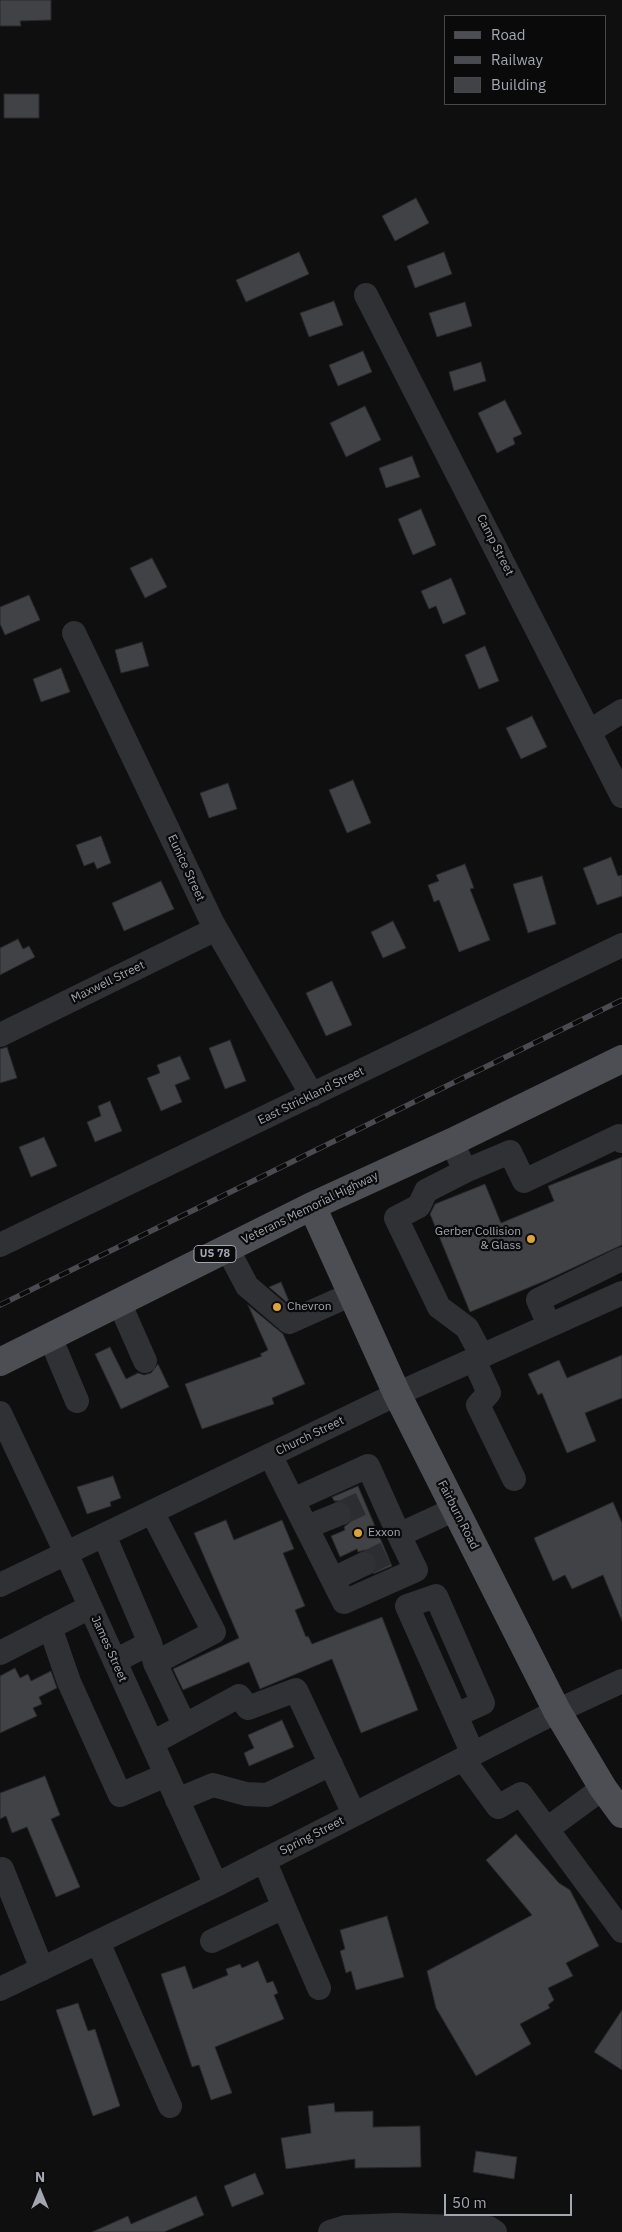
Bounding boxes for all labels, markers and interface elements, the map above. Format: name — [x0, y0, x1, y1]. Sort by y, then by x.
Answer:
legend — [444, 15, 607, 105]
text: Road — [491, 25, 526, 44]
text: Railway — [491, 50, 543, 69]
text: Building — [491, 75, 546, 94]
street label: Camp Street — [473, 512, 517, 578]
street label: Eunice Street — [164, 832, 208, 904]
street label: Maxwell Street — [69, 958, 147, 1006]
street label: East Strickland Street — [256, 1064, 366, 1128]
street label: Veterans Memorial Highway — [239, 1169, 381, 1247]
place label: Gerber Collision & Glass — [435, 1225, 521, 1253]
marker: Gerber Collision & Glass — [525, 1233, 537, 1245]
road number: US 78 — [194, 1246, 236, 1262]
place label: Chevron — [287, 1300, 332, 1314]
marker: Chevron — [271, 1301, 283, 1313]
street label: Church Street — [274, 1413, 346, 1459]
street label: Fairburn Road — [434, 1478, 482, 1552]
place label: Exxon — [368, 1526, 401, 1540]
marker: Exxon — [352, 1527, 364, 1539]
street label: James Street — [88, 1614, 130, 1684]
street label: Spring Street — [277, 1814, 347, 1858]
north arrow — [15, 2167, 65, 2217]
text: N — [35, 2168, 45, 2186]
scale bar — [447, 2184, 574, 2216]
text: 50 m — [452, 2193, 487, 2212]

